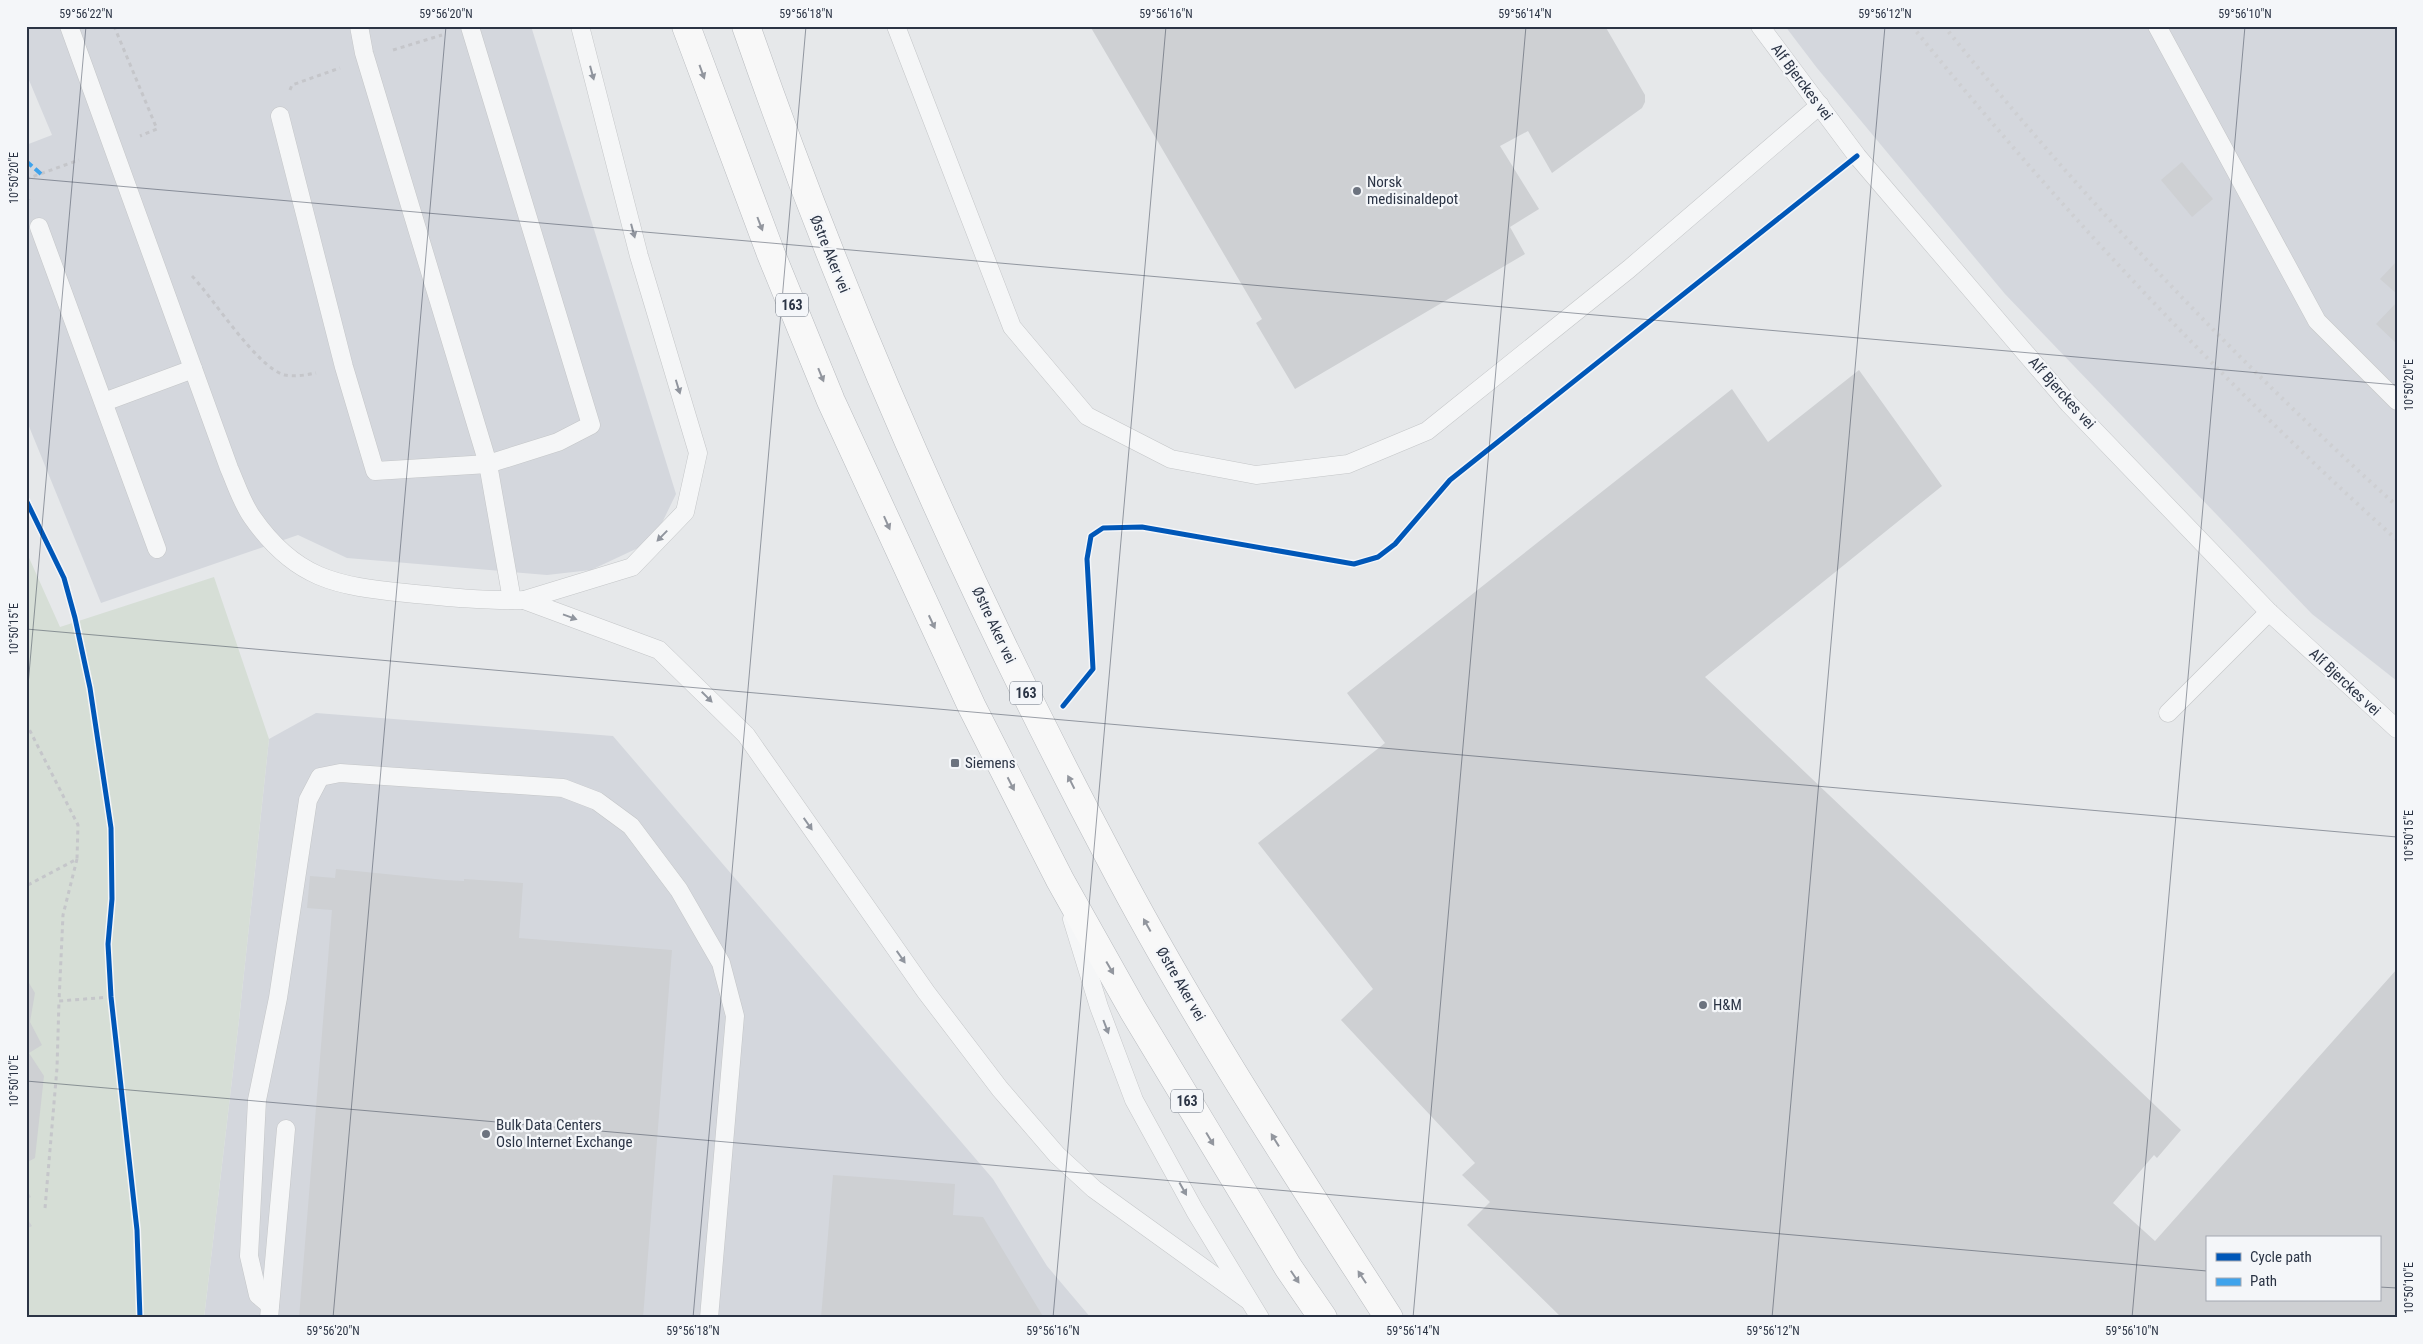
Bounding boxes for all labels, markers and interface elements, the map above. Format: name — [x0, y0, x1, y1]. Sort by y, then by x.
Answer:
text: 59°56'22"N — [59, 7, 113, 21]
text: 59°56'20"N — [419, 7, 473, 21]
text: 59°56'18"N — [779, 7, 833, 21]
text: 59°56'16"N — [1139, 7, 1193, 21]
text: 59°56'14"N — [1498, 7, 1552, 21]
text: 59°56'12"N — [1858, 7, 1912, 21]
text: 59°56'10"N — [2218, 7, 2272, 21]
street label: Alf Bjerckes vei — [1767, 40, 1837, 124]
one-way arrow — [698, 65, 706, 80]
one-way arrow — [588, 66, 596, 81]
text: 10°50'20"E — [7, 152, 21, 204]
place label: Norsk medisinaldepot — [1367, 173, 1458, 208]
marker: Norsk medisinaldepot — [1351, 185, 1363, 197]
street label: Østre Aker vei — [806, 212, 854, 296]
one-way arrow — [756, 217, 764, 232]
one-way arrow — [629, 223, 637, 238]
road number: 163 — [776, 294, 808, 316]
street label: Alf Bjerckes vei — [2025, 353, 2099, 433]
text: 10°50'20"E — [2402, 359, 2416, 411]
one-way arrow — [817, 368, 825, 383]
one-way arrow — [675, 379, 683, 394]
one-way arrow — [883, 516, 891, 530]
one-way arrow — [656, 529, 668, 541]
street label: Østre Aker vei — [968, 584, 1020, 666]
text: 10°50'15"E — [7, 603, 21, 655]
one-way arrow — [563, 613, 578, 621]
one-way arrow — [928, 615, 936, 629]
street label: Alf Bjerckes vei — [2306, 644, 2384, 720]
road number: 163 — [1010, 681, 1042, 704]
one-way arrow — [701, 691, 713, 703]
place label: Siemens — [965, 754, 1016, 772]
marker: Siemens — [949, 757, 961, 769]
one-way arrow — [1067, 774, 1075, 789]
one-way arrow — [1007, 777, 1015, 791]
text: 10°50'15"E — [2402, 810, 2416, 862]
one-way arrow — [803, 817, 813, 831]
one-way arrow — [1143, 918, 1152, 932]
street label: Østre Aker vei — [1153, 944, 1209, 1024]
one-way arrow — [896, 950, 906, 964]
one-way arrow — [1105, 962, 1114, 975]
place label: H&M — [1713, 996, 1742, 1014]
marker: H&M — [1697, 999, 1709, 1011]
one-way arrow — [1103, 1019, 1111, 1034]
text: 10°50'10"E — [7, 1055, 21, 1107]
road number: 163 — [1171, 1090, 1203, 1112]
place label: Bulk Data Centers Oslo Internet Exchange — [496, 1116, 632, 1151]
marker: Bulk Data Centers Oslo Internet Exchange — [480, 1128, 492, 1140]
one-way arrow — [1205, 1132, 1214, 1145]
one-way arrow — [1270, 1133, 1280, 1146]
one-way arrow — [1179, 1182, 1187, 1196]
legend — [2206, 1236, 2380, 1302]
text: Cycle path — [2250, 1248, 2312, 1266]
text: 10°50'10"E — [2402, 1262, 2416, 1314]
one-way arrow — [1290, 1270, 1300, 1284]
one-way arrow — [1358, 1270, 1367, 1283]
text: Path — [2250, 1272, 2277, 1290]
text: 59°56'20"N — [306, 1324, 360, 1338]
text: 59°56'18"N — [666, 1324, 720, 1338]
text: 59°56'16"N — [1026, 1324, 1080, 1338]
text: 59°56'14"N — [1386, 1324, 1440, 1338]
text: 59°56'12"N — [1746, 1324, 1800, 1338]
text: 59°56'10"N — [2105, 1324, 2159, 1338]

